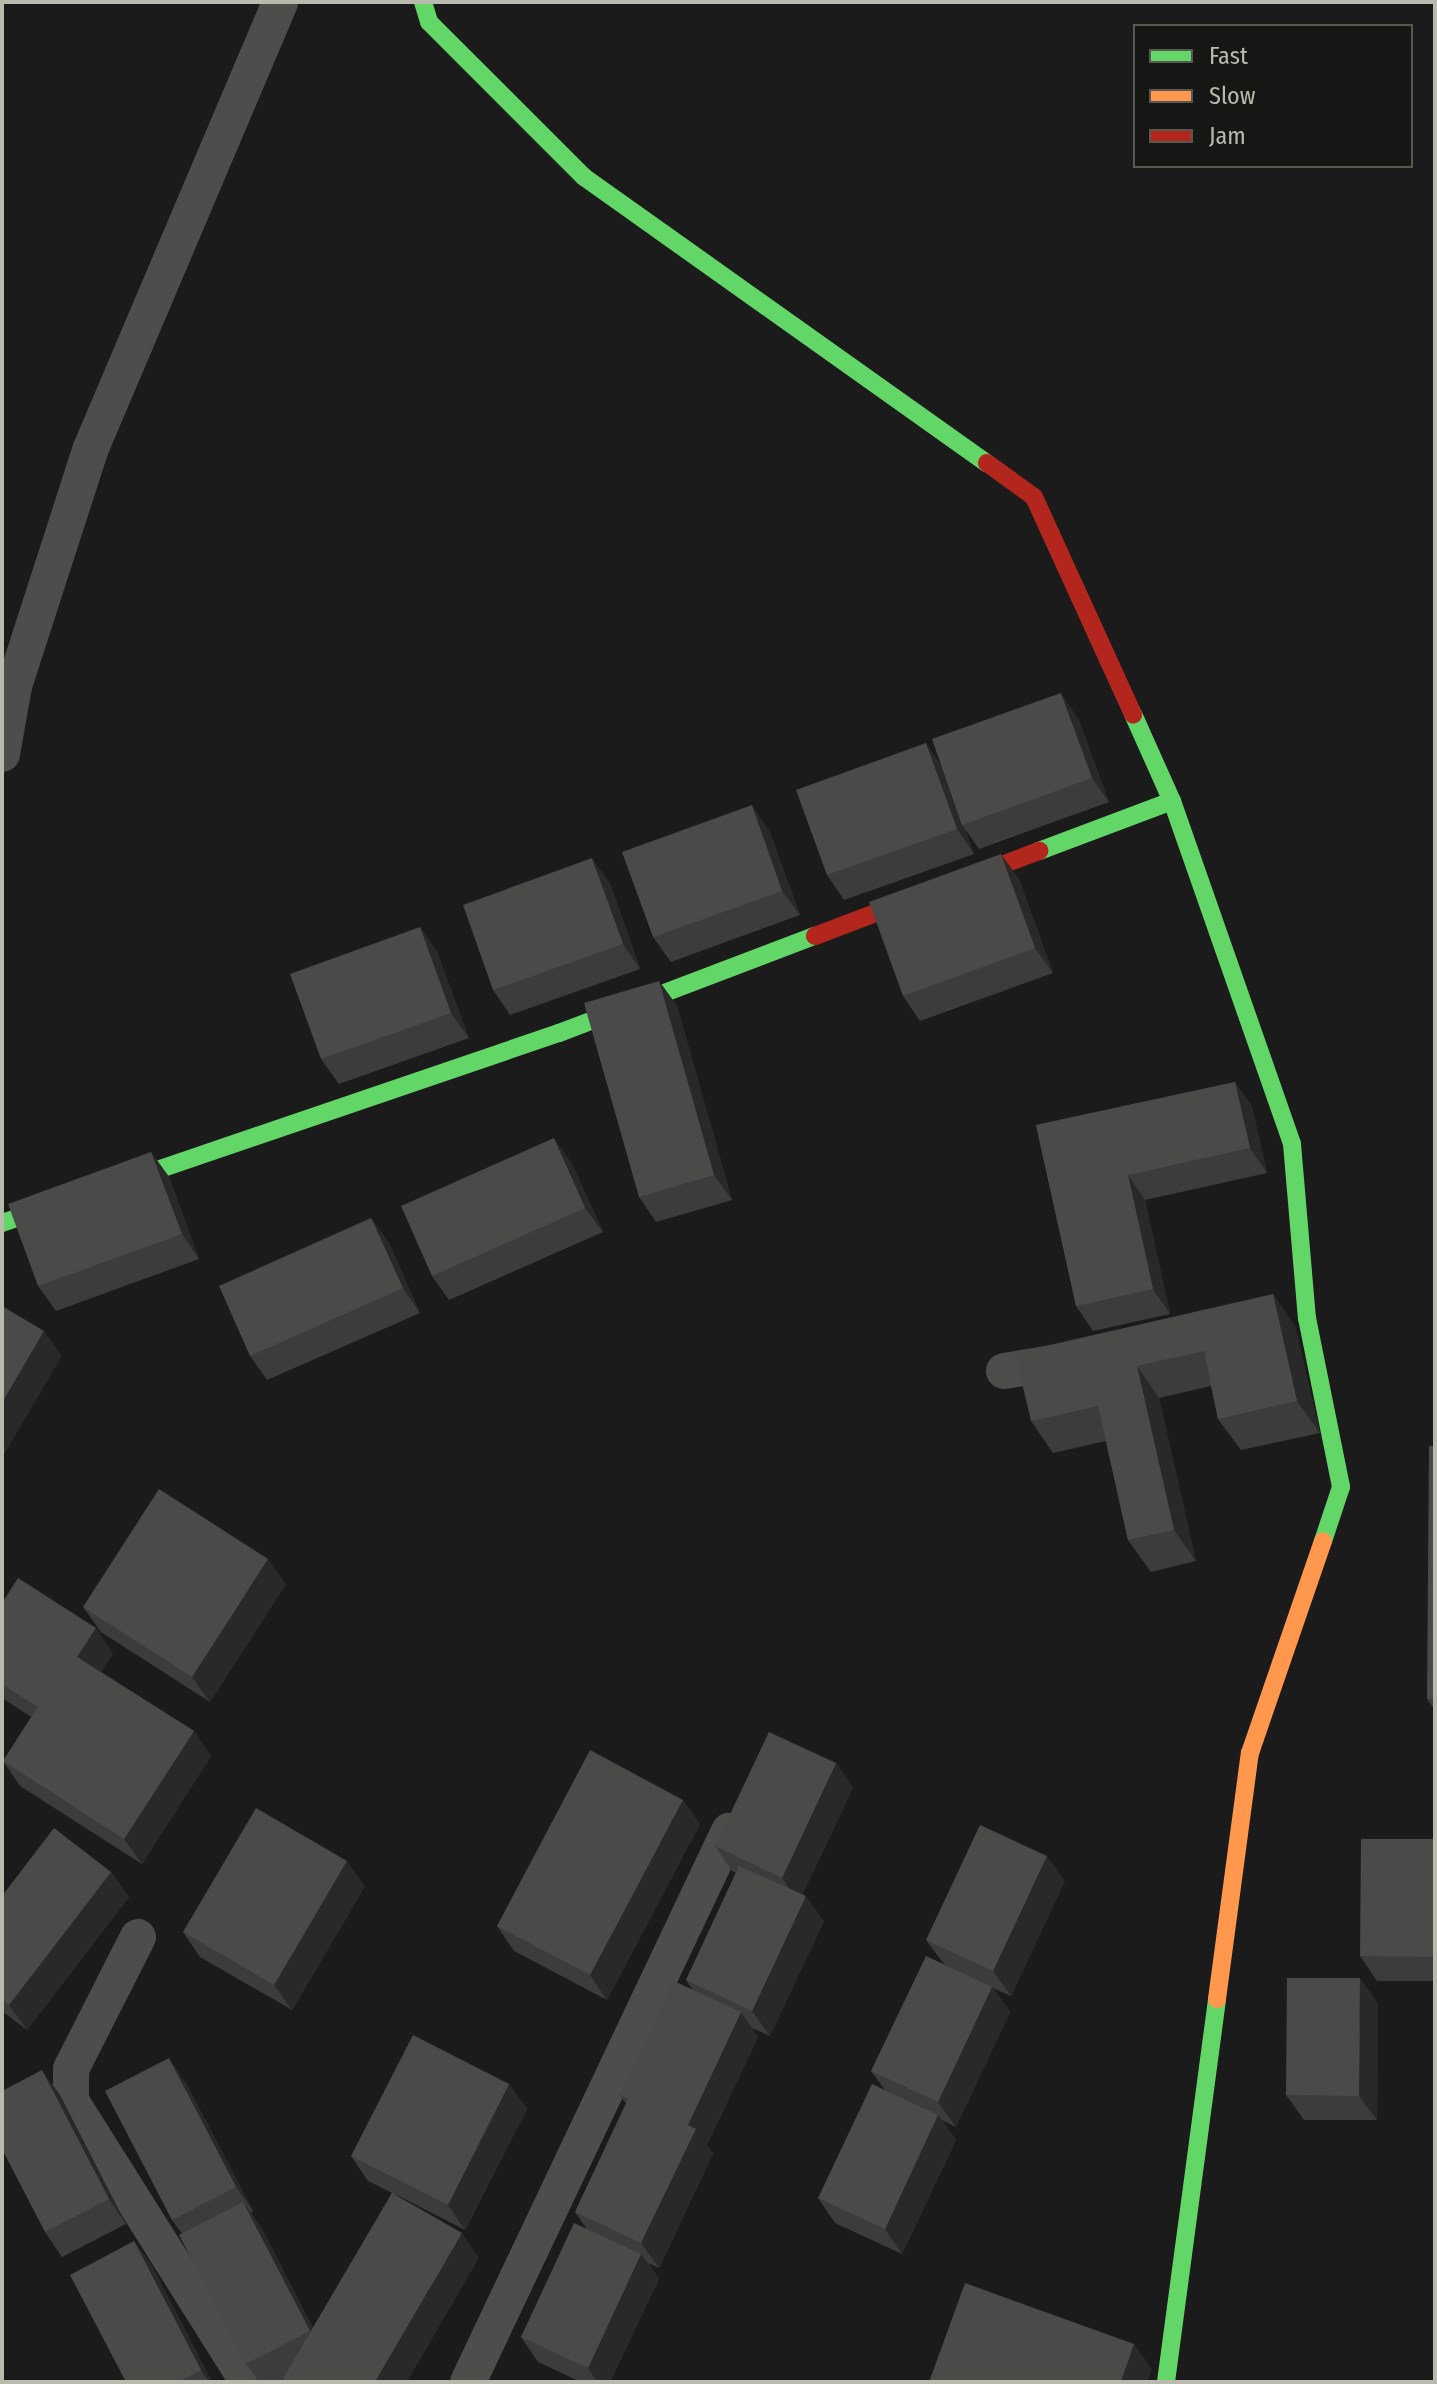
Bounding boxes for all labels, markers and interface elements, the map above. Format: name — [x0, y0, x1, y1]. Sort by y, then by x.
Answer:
legend — [1133, 24, 1413, 168]
text: Fast — [1209, 42, 1248, 70]
text: Slow — [1209, 82, 1255, 110]
text: Jam — [1209, 122, 1246, 150]

